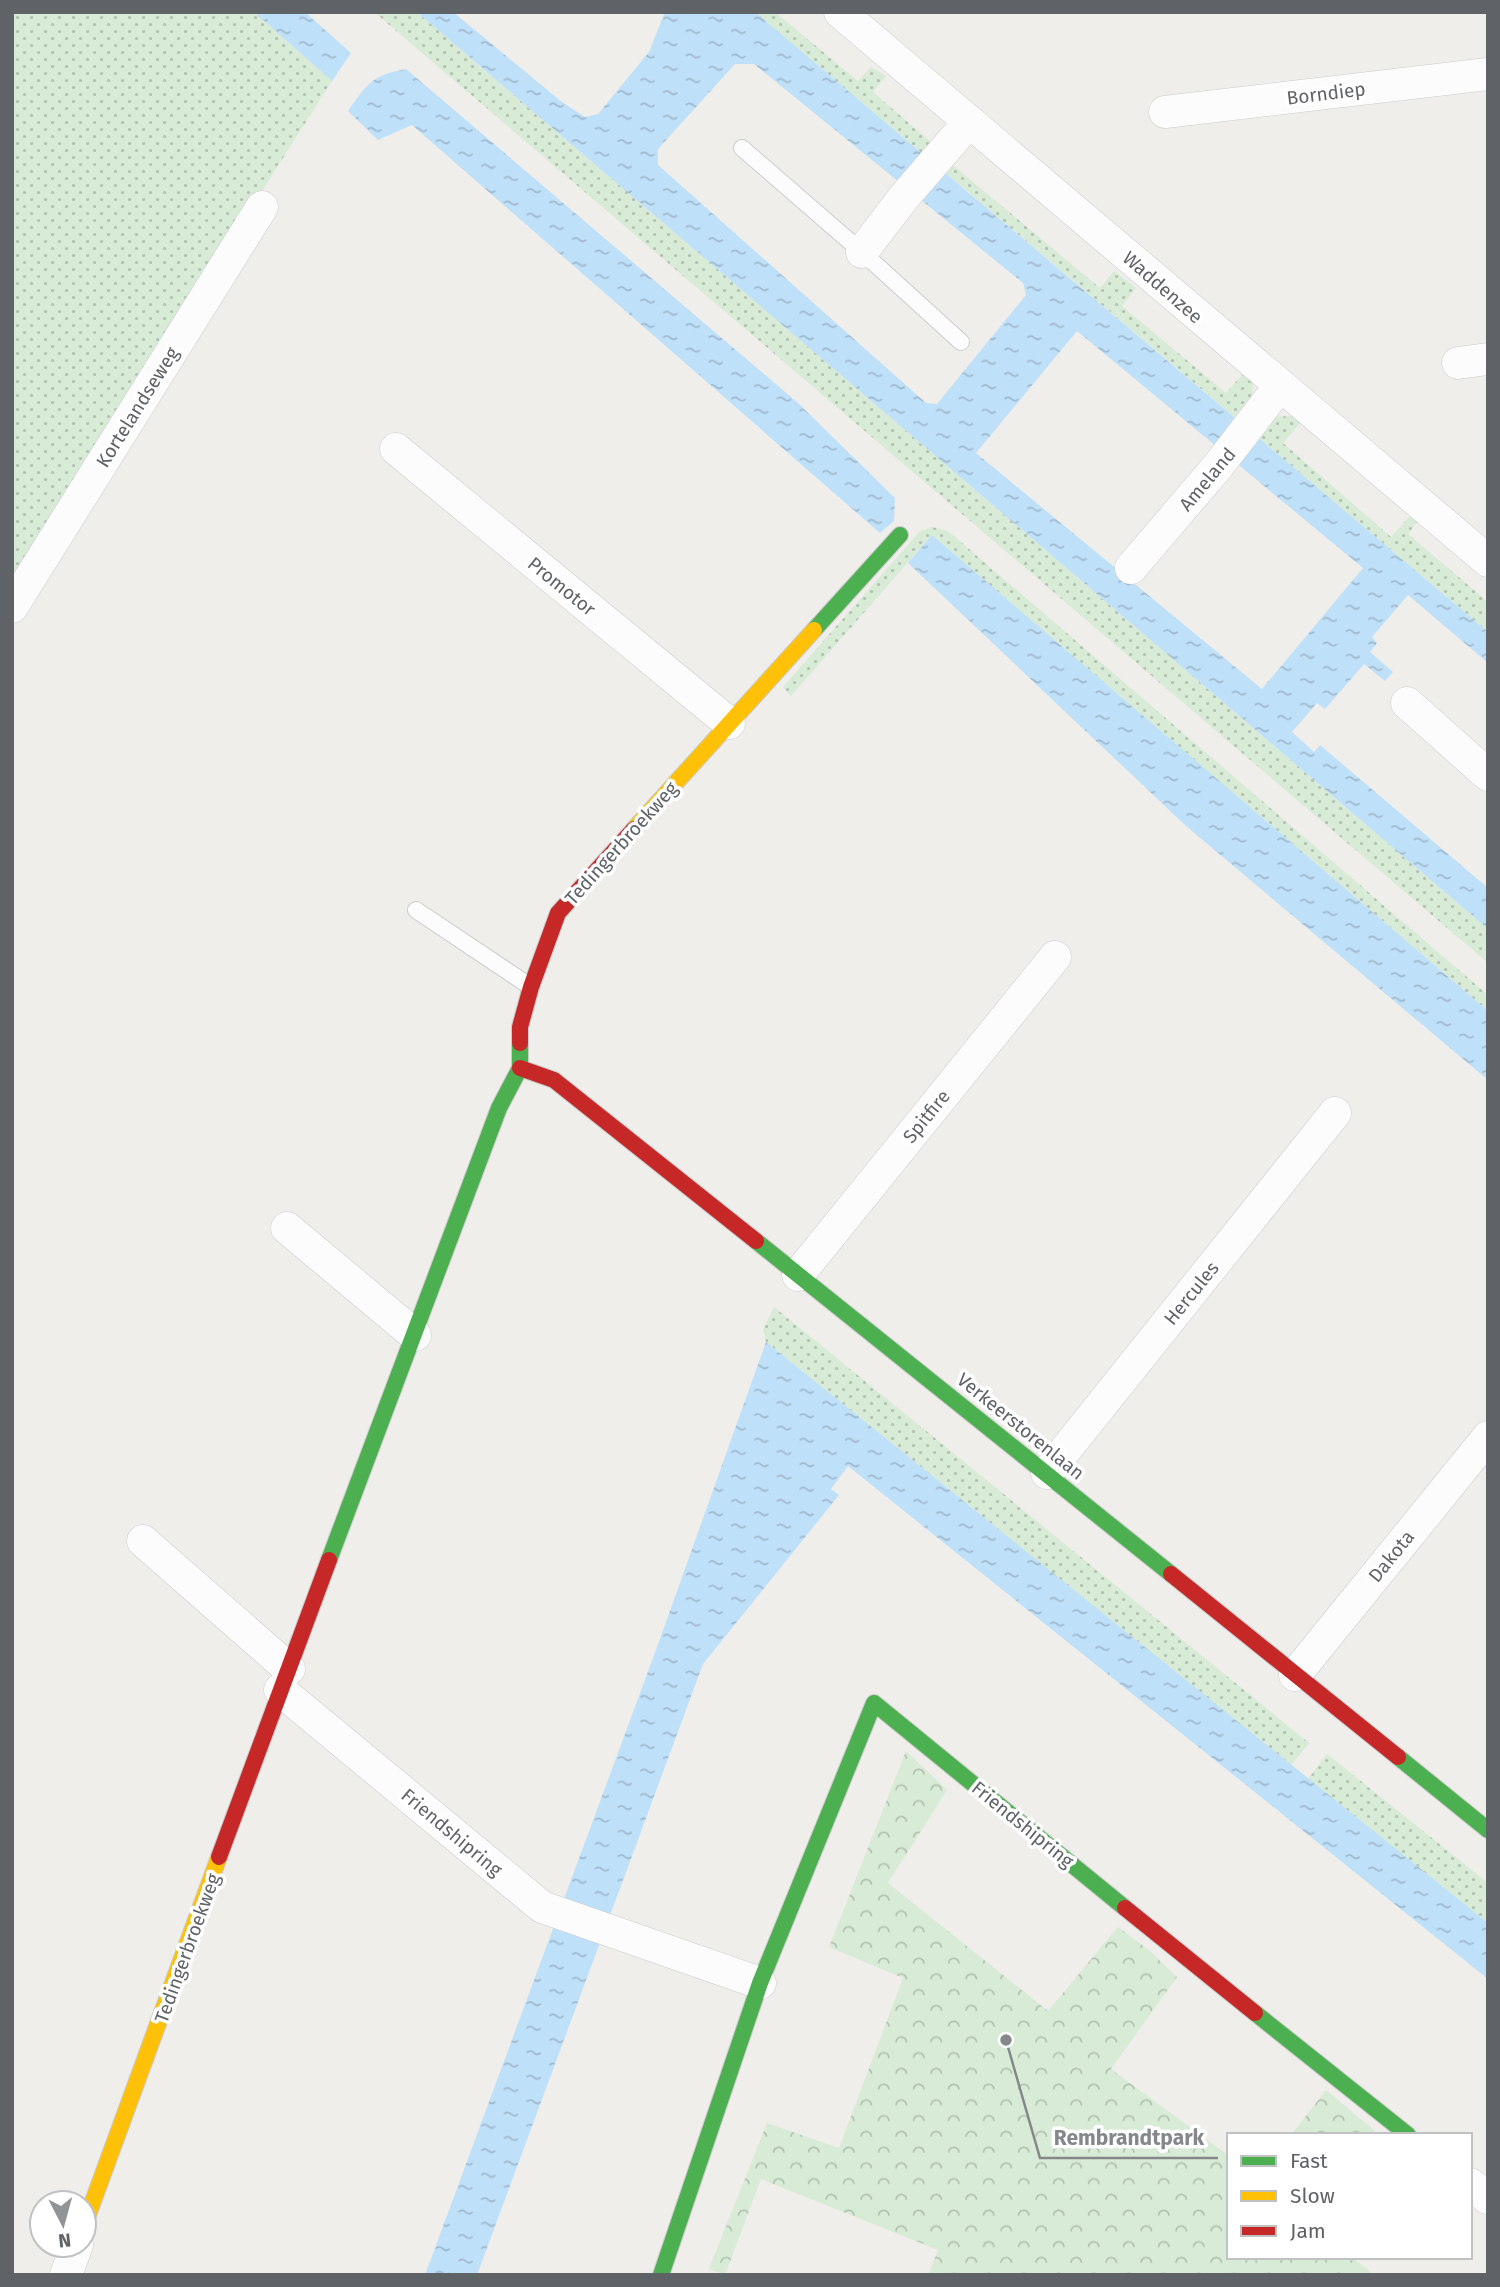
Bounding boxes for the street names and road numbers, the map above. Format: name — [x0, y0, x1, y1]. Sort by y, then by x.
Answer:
street label: Borndiep — [1285, 77, 1367, 110]
street label: Waddenzee — [1118, 246, 1207, 328]
street label: Kortelandseweg — [91, 343, 184, 472]
street label: Ameland — [1174, 443, 1241, 516]
street label: Promotor — [523, 552, 601, 621]
street label: Tedingerbroekweg — [560, 777, 683, 909]
street label: Spitfire — [898, 1085, 955, 1148]
street label: Hercules — [1159, 1257, 1224, 1330]
street label: Verkeerstorenlaan — [952, 1368, 1089, 1485]
street label: Dakota — [1364, 1526, 1419, 1587]
street label: Friendshipring — [967, 1776, 1078, 1873]
street label: Friendshipring — [397, 1784, 507, 1881]
street label: Tedingerbroekweg — [150, 1870, 225, 2026]

